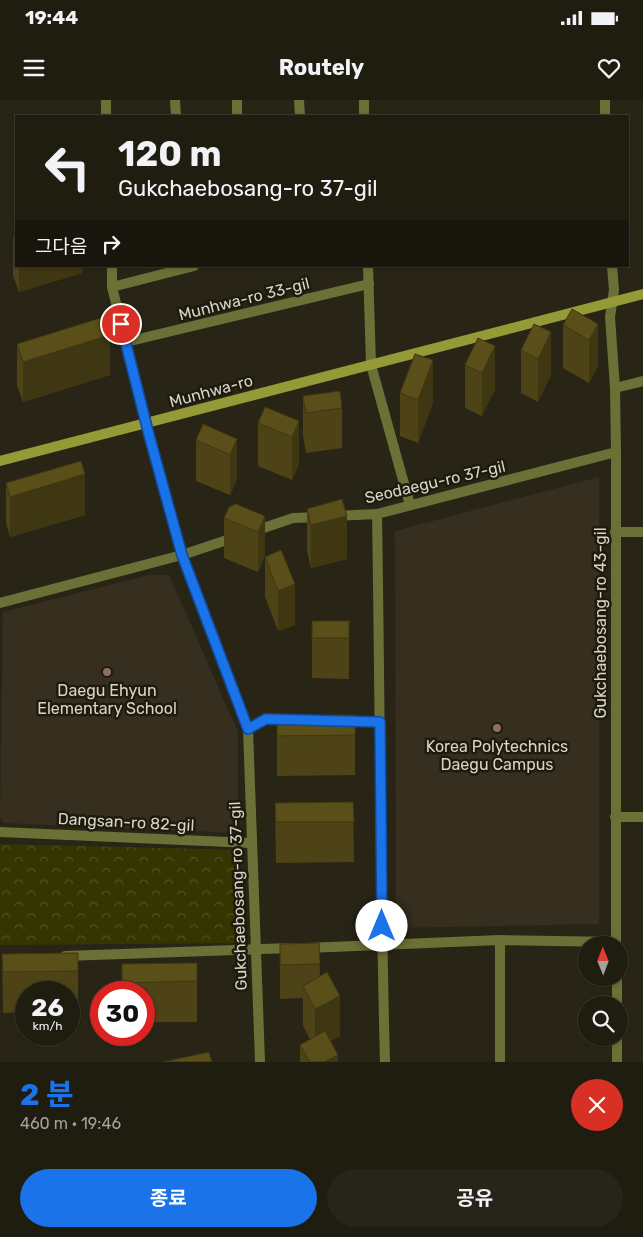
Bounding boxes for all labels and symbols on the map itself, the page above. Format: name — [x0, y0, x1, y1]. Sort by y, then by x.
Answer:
street label: Munhwa-ro 33-gil — [177, 274, 311, 324]
pin — [100, 303, 142, 345]
street label: Munhwa-ro — [167, 371, 255, 411]
street label: Seodaegu-ro 37-gil — [363, 457, 507, 507]
street label: Gukchaebosang-ro 43-gil — [591, 527, 610, 719]
marker: Daegu Ehyun Elementary School — [101, 666, 113, 678]
place label: Daegu Ehyun Elementary School — [37, 681, 177, 718]
marker: Korea Polytechnics Daegu Campus — [491, 722, 503, 734]
place label: Korea Polytechnics Daegu Campus — [426, 737, 568, 774]
street label: Gukchaebosang-ro 37-gil — [225, 801, 251, 991]
street label: Dangsan-ro 82-gil — [57, 809, 195, 835]
position arrow — [355, 899, 407, 951]
north arrow — [578, 936, 628, 986]
speed limit sign: 30 — [90, 981, 155, 1046]

